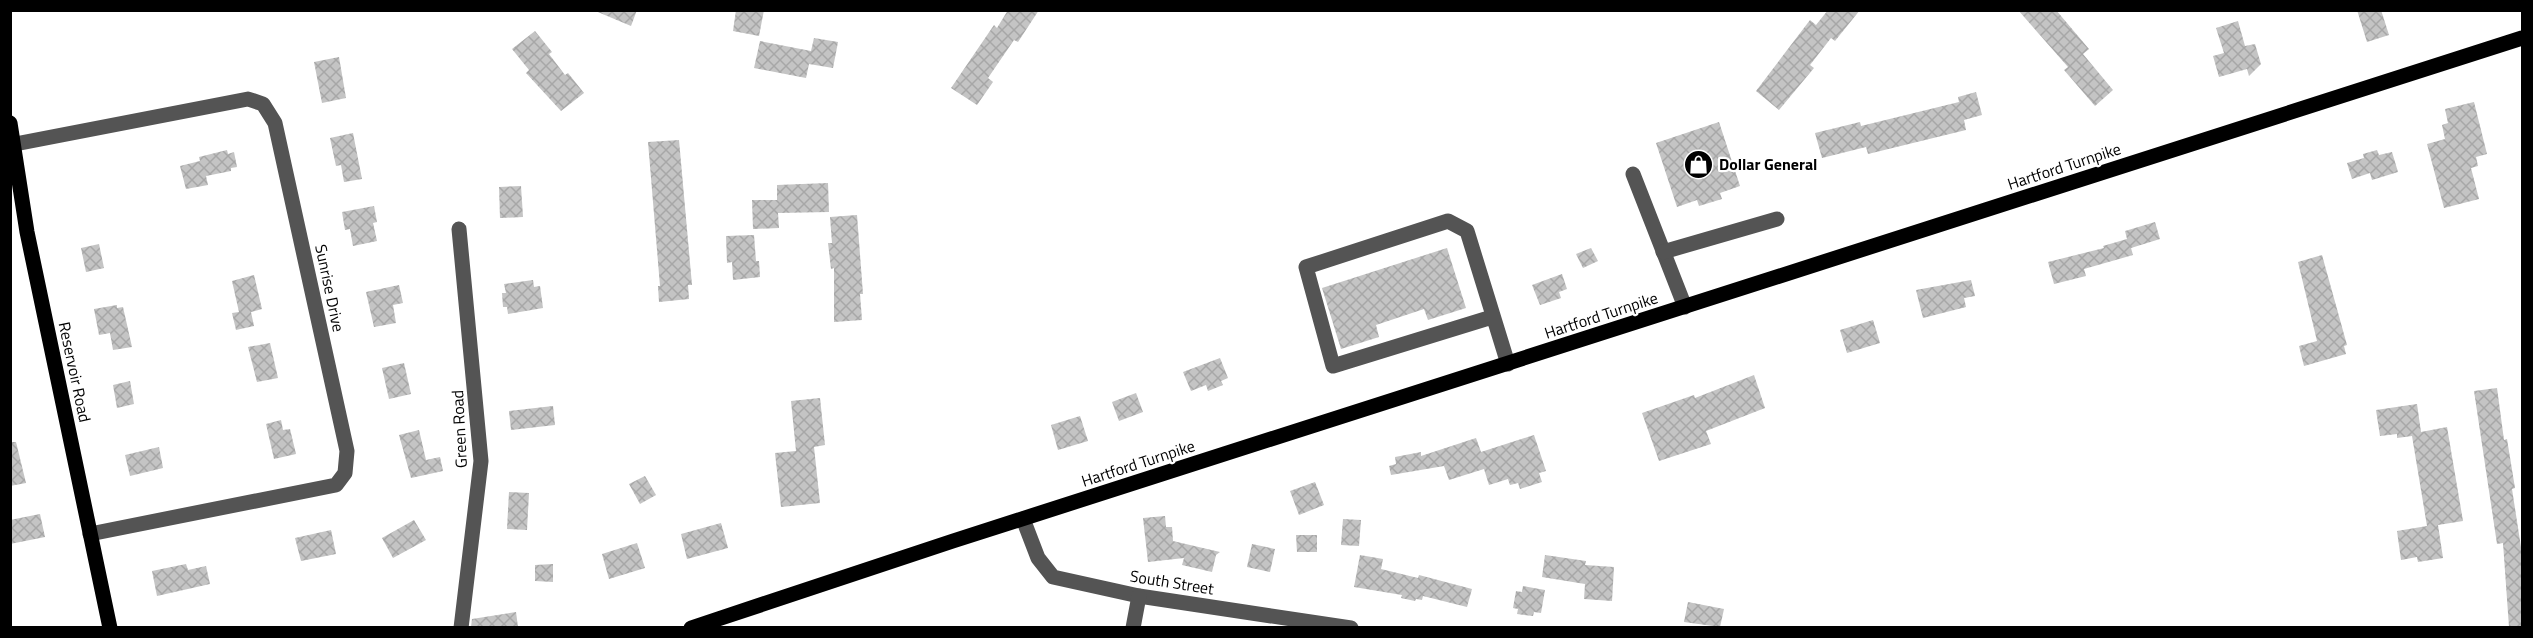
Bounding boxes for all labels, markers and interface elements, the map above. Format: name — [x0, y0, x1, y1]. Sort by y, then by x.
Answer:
street label: Hartford Turnpike — [2004, 136, 2124, 196]
shop icon: Dollar General — [1682, 148, 1714, 180]
place label: Dollar General — [1719, 152, 1817, 176]
street label: Sunrise Drive — [309, 242, 351, 334]
street label: Hartford Turnpike — [1541, 285, 1661, 345]
street label: Reservoir Road — [53, 320, 97, 424]
street label: Green Road — [445, 389, 473, 469]
street label: Hartford Turnpike — [1078, 433, 1198, 493]
street label: South Street — [1128, 564, 1216, 601]

